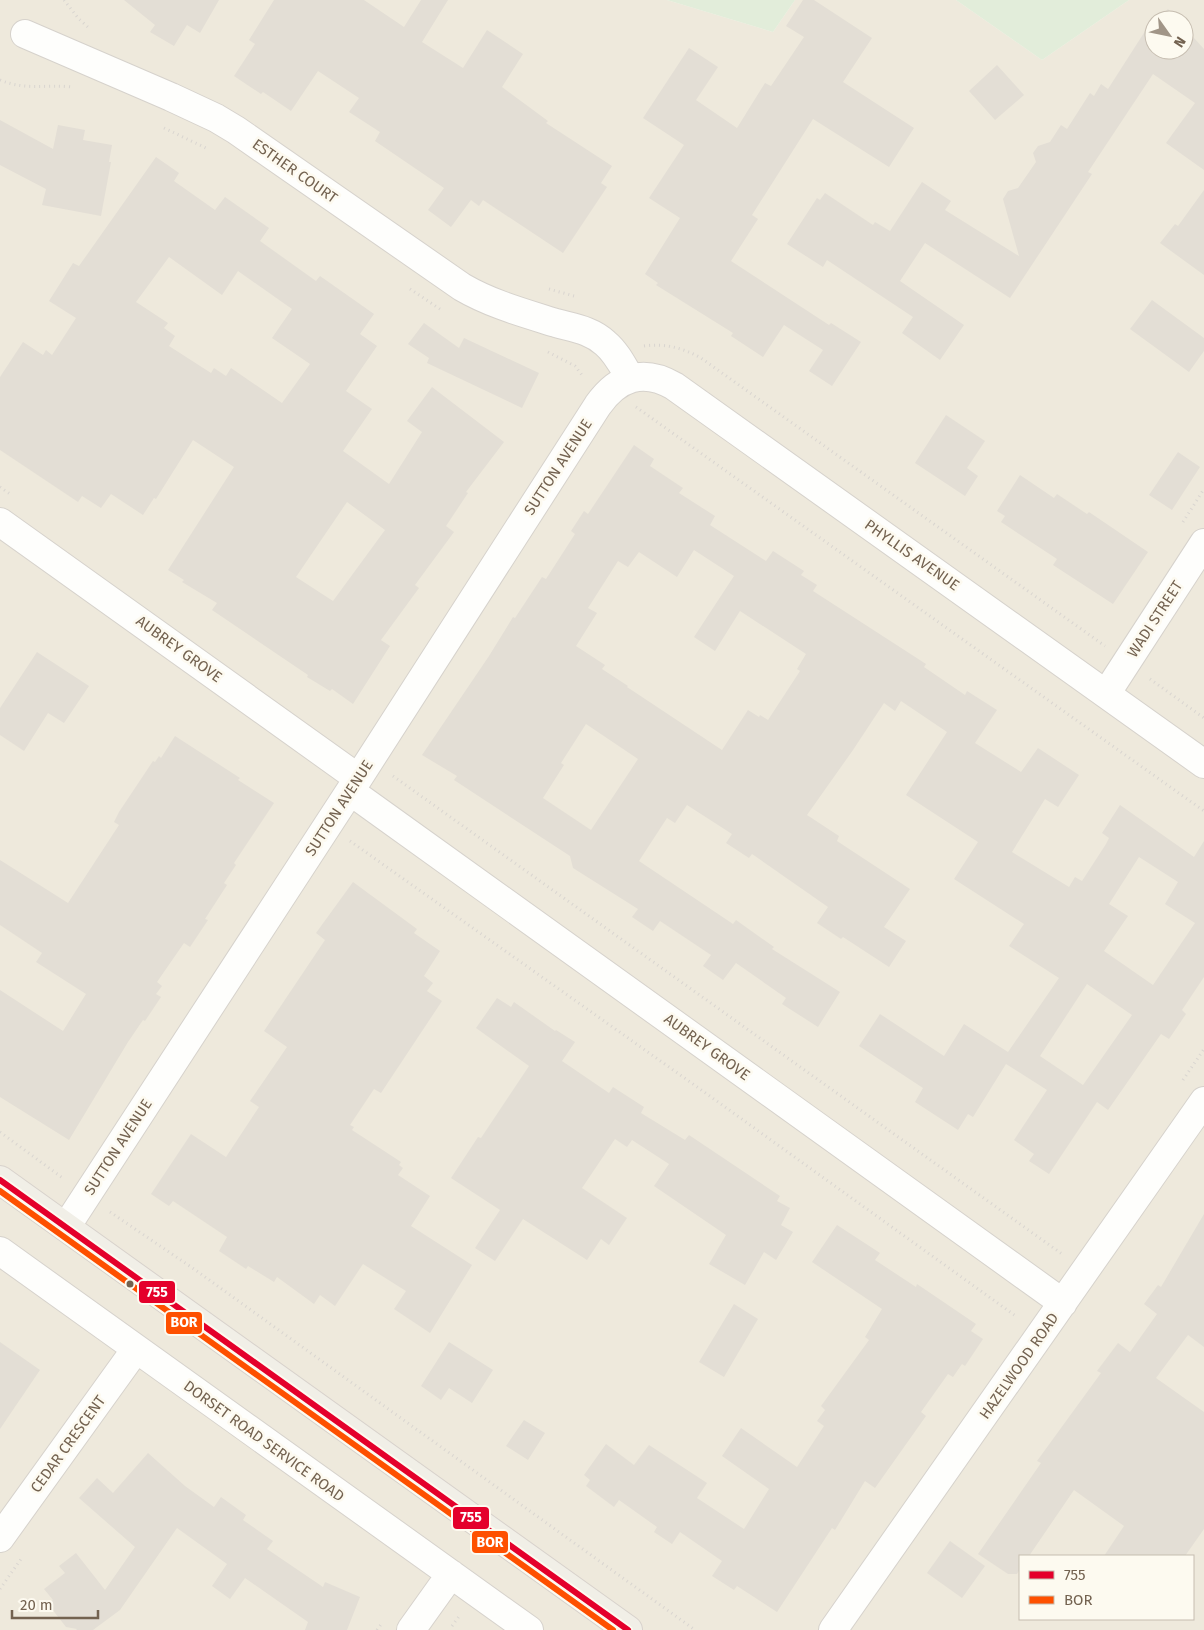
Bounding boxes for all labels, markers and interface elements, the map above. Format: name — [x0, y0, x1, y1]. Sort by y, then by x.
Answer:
north arrow — [1144, 10, 1194, 60]
text: N — [1170, 33, 1189, 50]
street label: ESTHER COURT — [249, 135, 341, 207]
street label: SUTTON AVENUE — [520, 416, 596, 518]
street label: PHYLLIS AVENUE — [861, 516, 963, 594]
street label: WADI STREET — [1124, 577, 1187, 661]
street label: AUBREY GROVE — [133, 612, 225, 686]
street label: SUTTON AVENUE — [301, 757, 377, 859]
street label: AUBREY GROVE — [661, 1010, 753, 1084]
street label: SUTTON AVENUE — [80, 1096, 156, 1198]
unlabelled marker — [125, 1279, 135, 1289]
line badge: 755 — [138, 1280, 176, 1304]
text: 755 — [146, 1284, 168, 1301]
street label: HAZELWOOD ROAD — [976, 1309, 1062, 1423]
line badge: BOR — [165, 1311, 203, 1335]
text: BOR — [171, 1314, 198, 1331]
street label: DORSET ROAD SERVICE ROAD — [180, 1377, 348, 1505]
street label: CEDAR CRESCENT — [27, 1392, 109, 1496]
line badge: 755 — [452, 1506, 490, 1530]
text: 755 — [460, 1509, 482, 1526]
line badge: BOR — [471, 1530, 509, 1554]
text: BOR — [477, 1534, 504, 1551]
legend — [1019, 1555, 1194, 1620]
text: 755 — [1064, 1566, 1085, 1584]
scale bar — [12, 1588, 99, 1620]
text: BOR — [1064, 1591, 1093, 1609]
text: 20 m — [20, 1596, 53, 1614]

